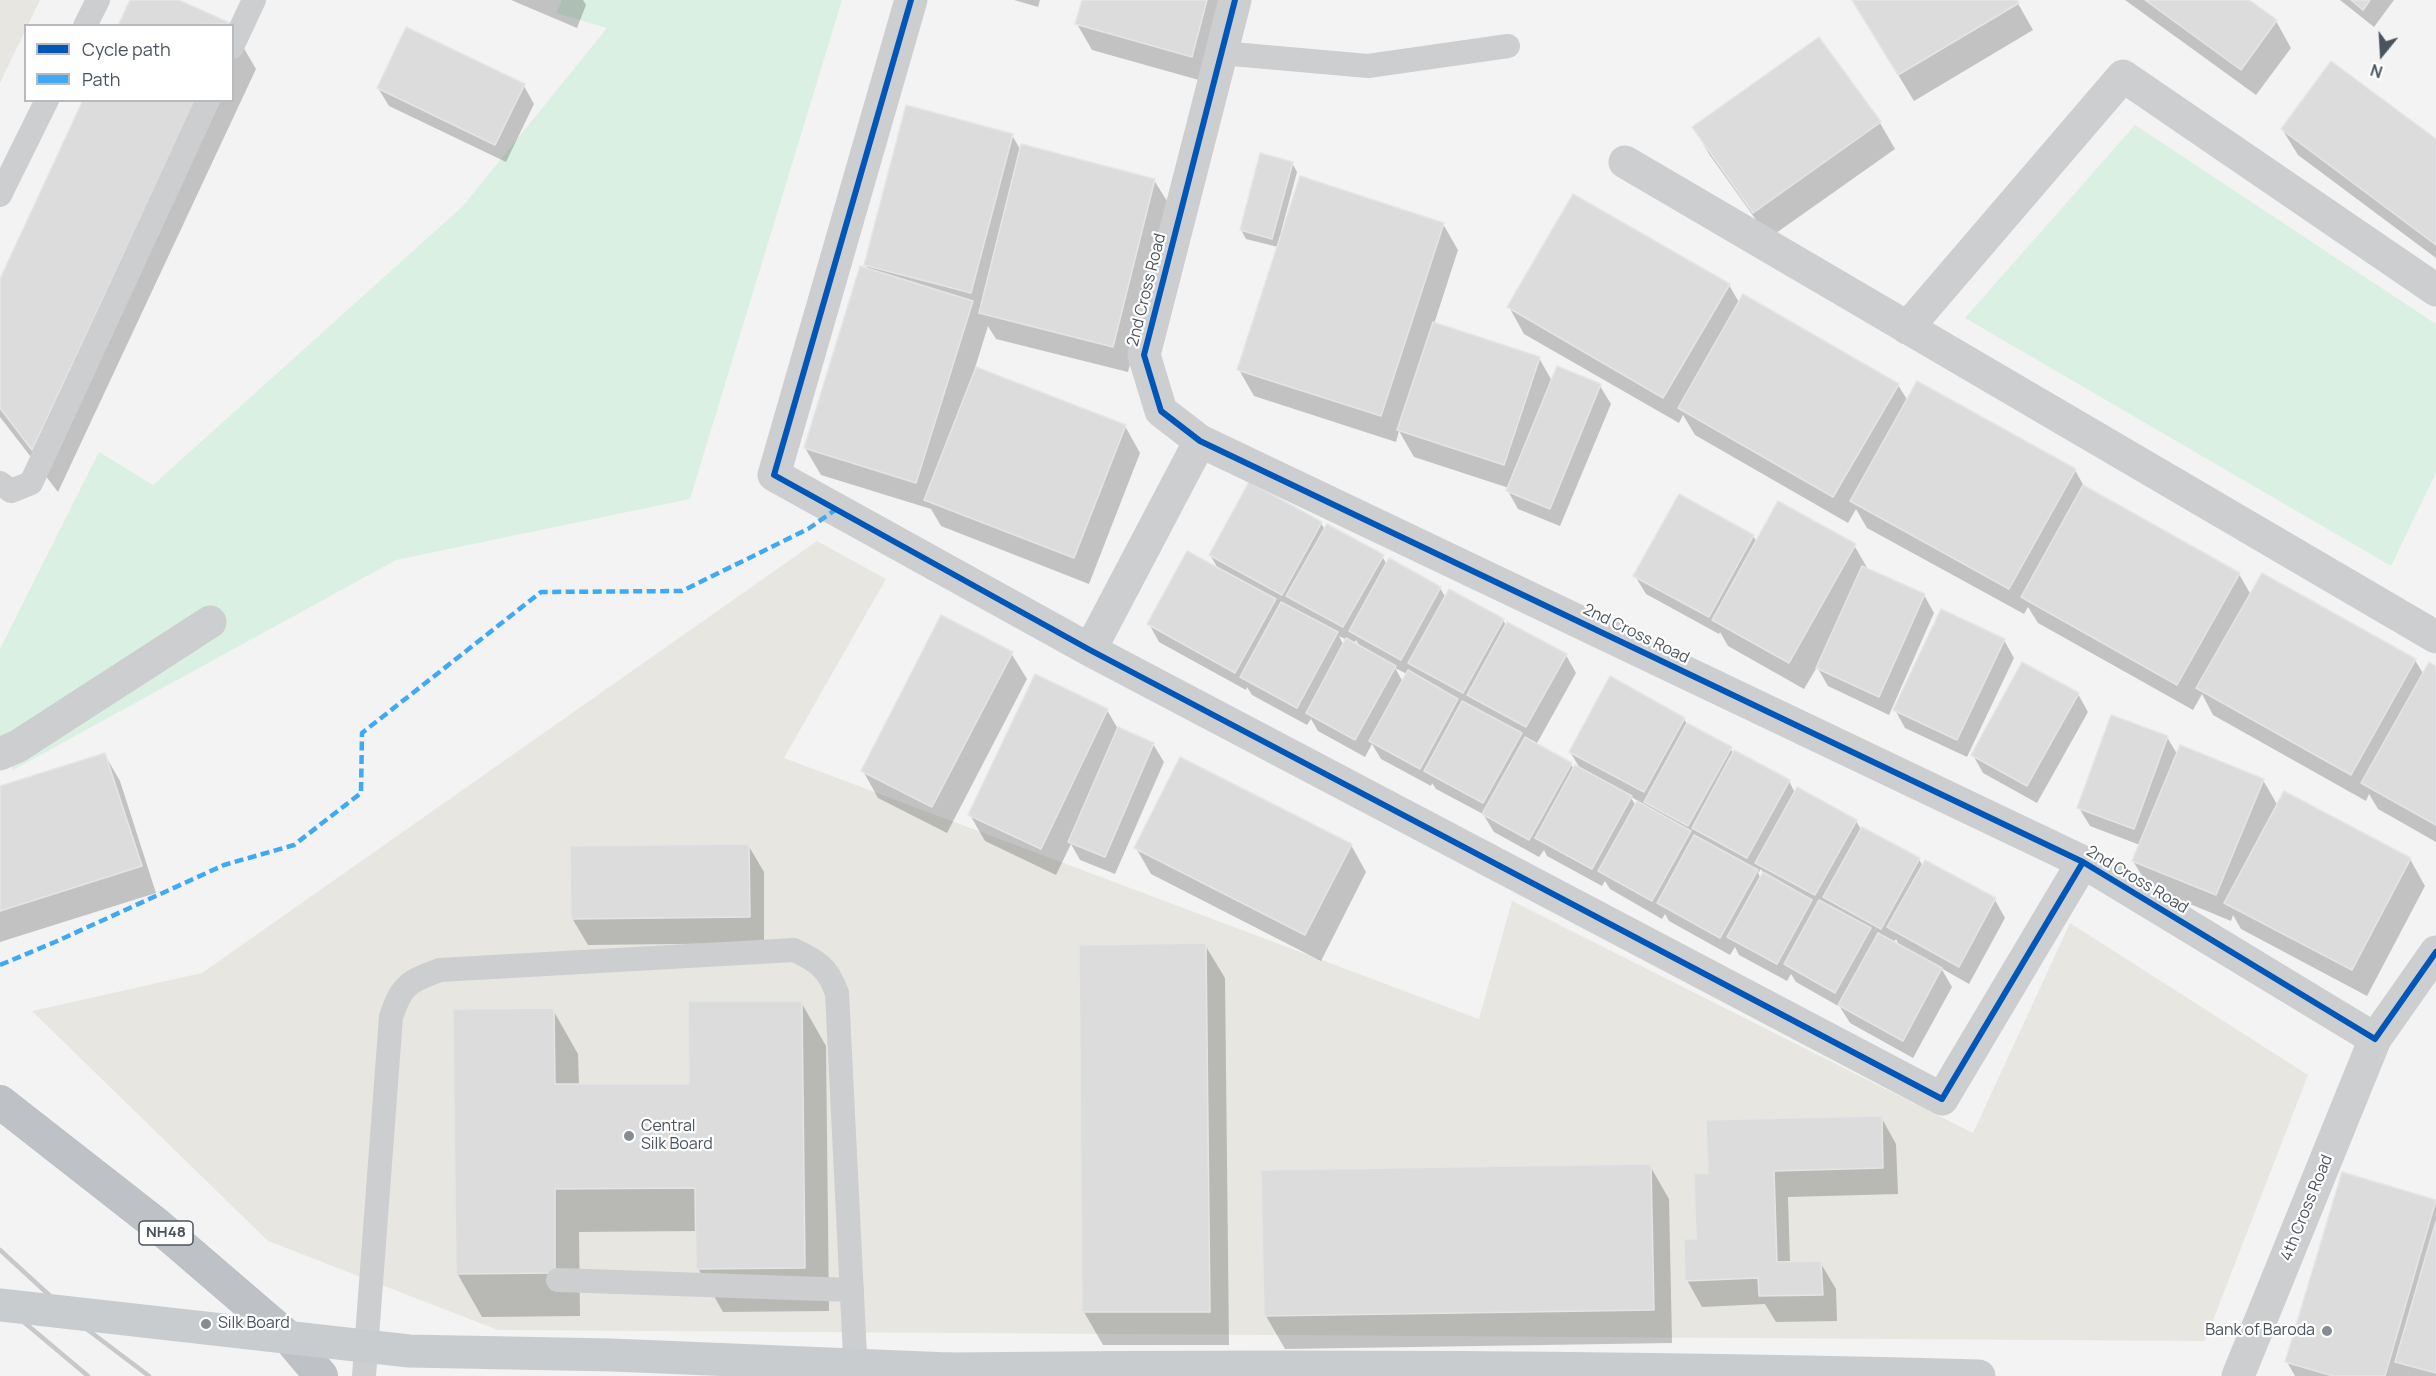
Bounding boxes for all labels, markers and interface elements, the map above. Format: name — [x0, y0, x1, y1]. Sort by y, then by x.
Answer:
legend — [24, 24, 234, 102]
north arrow — [2352, 24, 2412, 84]
text: Cycle path — [82, 37, 171, 61]
text: N — [2368, 59, 2385, 83]
text: Path — [82, 67, 120, 91]
street label: 2nd Cross Road — [1124, 232, 1170, 348]
street label: 2nd Cross Road — [1580, 600, 1692, 668]
street label: 2nd Cross Road — [2083, 842, 2191, 918]
place label: Central Silk Board — [641, 1117, 713, 1155]
marker: Central Silk Board — [622, 1129, 636, 1143]
street label: 4th Cross Road — [2277, 1152, 2337, 1264]
road number: NH48 — [139, 1221, 193, 1245]
place label: Silk Board — [218, 1314, 290, 1334]
marker: Silk Board — [199, 1317, 213, 1331]
place label: Bank of Baroda — [2205, 1321, 2315, 1341]
marker: Bank of Baroda — [2320, 1324, 2334, 1338]

